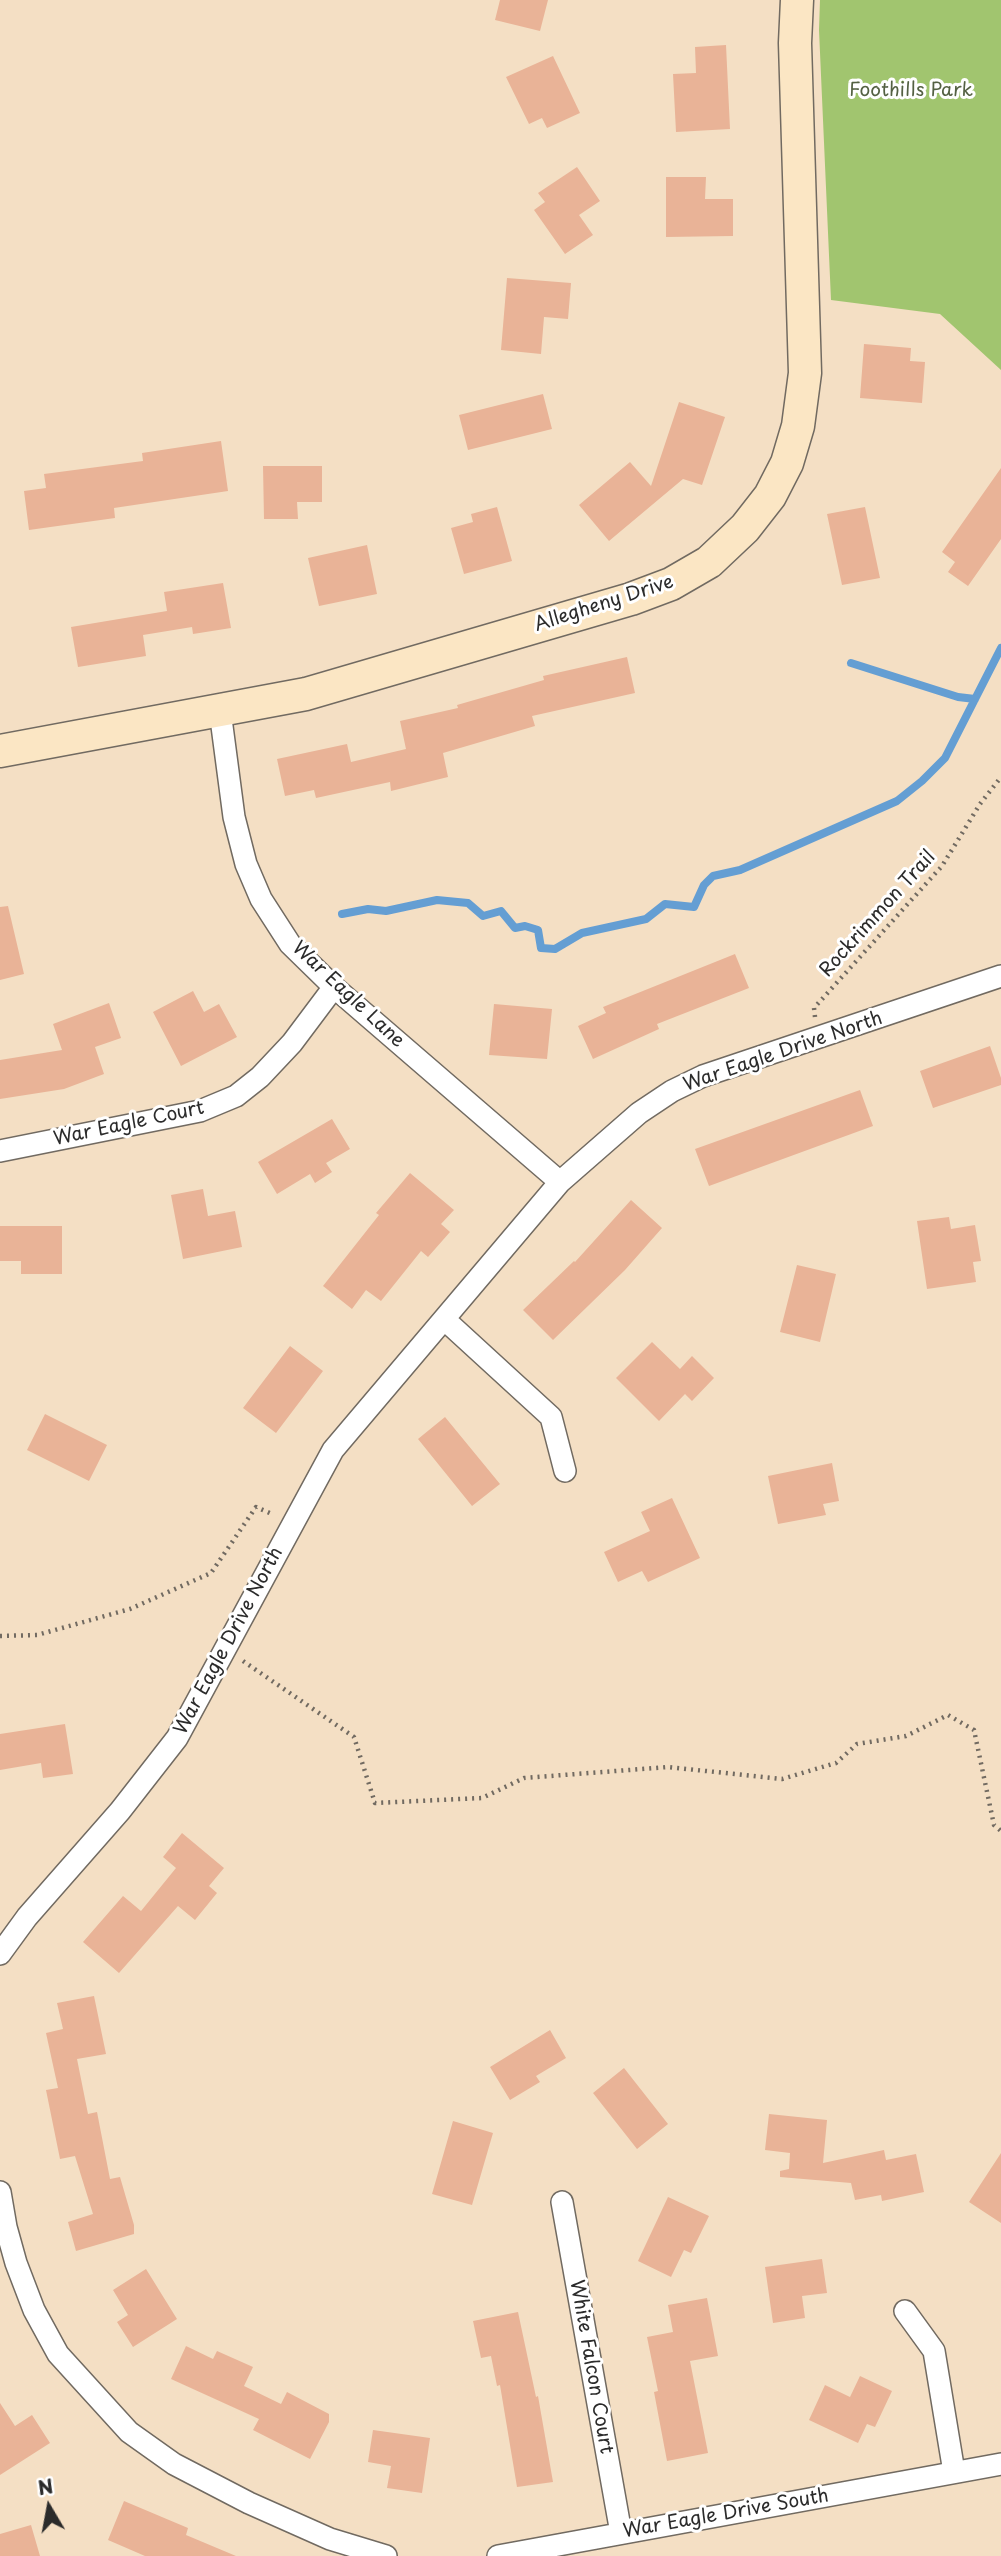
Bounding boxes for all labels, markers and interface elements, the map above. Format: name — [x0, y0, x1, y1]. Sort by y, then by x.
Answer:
park label: Foothills Park — [849, 80, 973, 102]
street label: Allegheny Drive — [532, 571, 676, 637]
street label: Rockrimmon Trail — [815, 846, 941, 982]
street label: War Eagle Lane — [287, 937, 409, 1053]
street label: War Eagle Drive North — [681, 1007, 885, 1097]
street label: War Eagle Court — [52, 1097, 206, 1151]
street label: War Eagle Drive North — [170, 1543, 288, 1739]
street label: White Falcon Court — [564, 2278, 618, 2456]
text: N — [36, 2471, 55, 2501]
north arrow — [14, 2472, 84, 2542]
street label: War Eagle Drive South — [621, 2485, 831, 2543]

